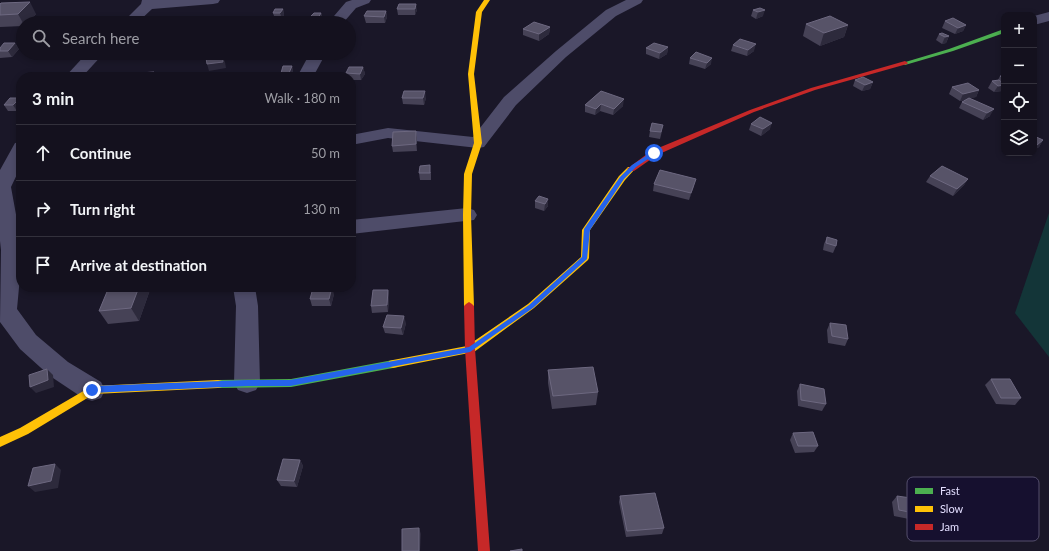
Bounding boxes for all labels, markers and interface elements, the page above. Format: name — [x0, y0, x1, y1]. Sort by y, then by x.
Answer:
map controls — [1001, 12, 1037, 156]
button: + — [1001, 12, 1037, 48]
search box — [16, 16, 356, 60]
icon: search — [30, 27, 52, 49]
text: Search here — [62, 29, 139, 47]
button: − — [1001, 48, 1037, 84]
button: locate — [1001, 84, 1037, 120]
text: 3 min — [32, 88, 74, 109]
text: Walk · 180 m — [264, 90, 340, 106]
button: layers — [1001, 120, 1037, 156]
icon: ahead — [32, 142, 54, 164]
text: Continue — [70, 144, 131, 162]
route start — [645, 144, 663, 162]
text: 50 m — [311, 145, 340, 161]
icon: right — [32, 198, 54, 220]
text: Turn right — [70, 200, 135, 218]
text: 130 m — [303, 201, 340, 217]
icon: arrive — [32, 254, 54, 276]
text: Arrive at destination — [70, 256, 207, 274]
route end — [83, 381, 101, 399]
legend — [907, 477, 1039, 541]
text: Fast — [940, 484, 960, 497]
text: Slow — [940, 502, 964, 515]
text: Jam — [940, 520, 959, 533]

